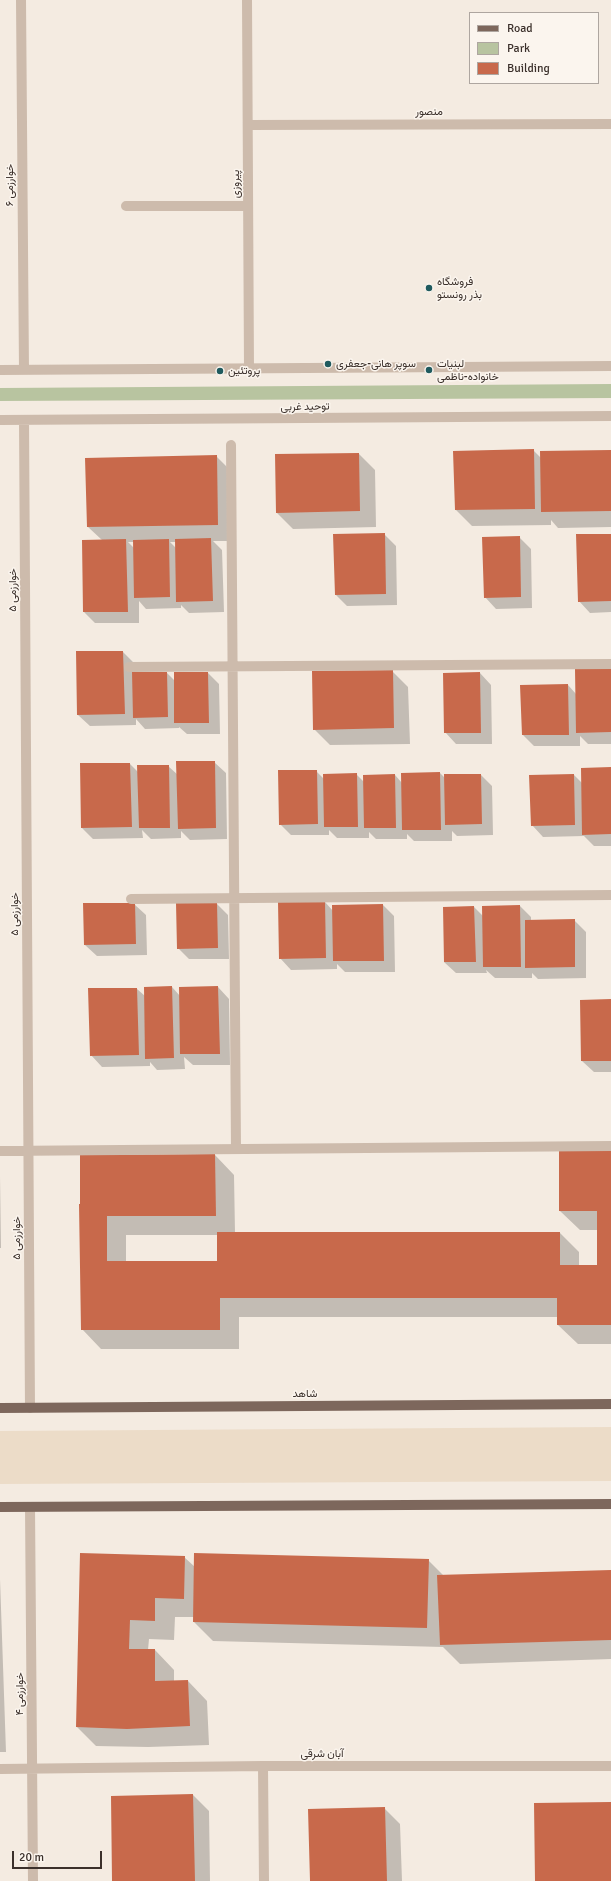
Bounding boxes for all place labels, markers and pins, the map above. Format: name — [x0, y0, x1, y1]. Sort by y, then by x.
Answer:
place label: فروشگاه بذر رونستو — [437, 275, 482, 301]
marker: فروشگاه بذر رونستو — [424, 283, 434, 293]
place label: سوپر هانی-جعفری — [336, 357, 416, 371]
place label: لبنیات خانواده-ناظمی — [437, 357, 499, 383]
marker: سوپر هانی-جعفری — [323, 359, 333, 369]
place label: پروتئین — [228, 364, 260, 378]
marker: لبنیات خانواده-ناظمی — [424, 365, 434, 375]
marker: پروتئین — [215, 366, 225, 376]

